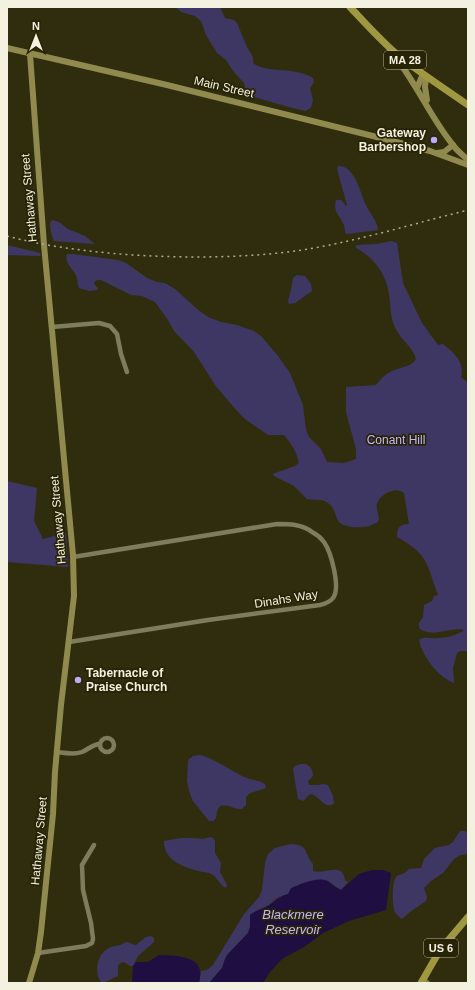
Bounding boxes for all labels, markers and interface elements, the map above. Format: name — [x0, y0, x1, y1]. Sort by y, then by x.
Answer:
north arrow — [16, 16, 56, 56]
text: N — [32, 20, 40, 32]
road number: MA 28 — [384, 51, 426, 69]
street label: Main Street — [193, 73, 256, 101]
place label: Gateway Barbershop — [359, 126, 426, 154]
marker: Gateway Barbershop — [429, 135, 439, 145]
street label: Hathaway Street — [18, 153, 40, 243]
park label: Conant Hill — [367, 433, 425, 447]
street label: Hathaway Street — [47, 475, 69, 565]
street label: Dinahs Way — [253, 587, 319, 611]
place label: Tabernacle of Praise Church — [86, 666, 167, 694]
marker: Tabernacle of Praise Church — [73, 675, 83, 685]
street label: Hathaway Street — [28, 796, 50, 886]
water label: Blackmere Reservoir — [262, 907, 324, 937]
road number: US 6 — [424, 939, 458, 957]

